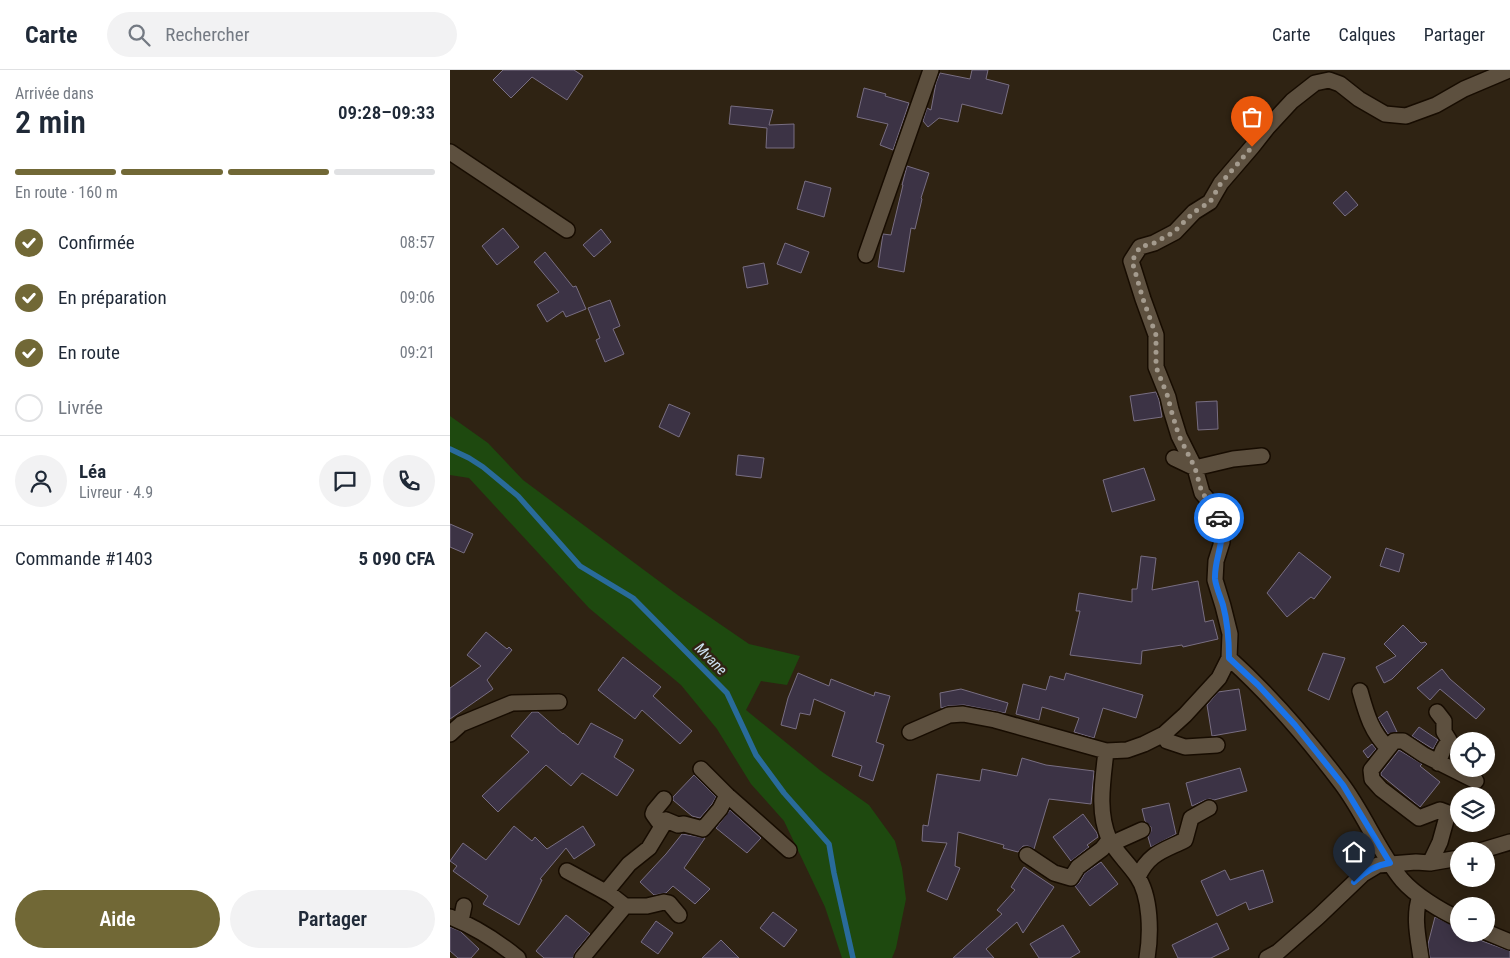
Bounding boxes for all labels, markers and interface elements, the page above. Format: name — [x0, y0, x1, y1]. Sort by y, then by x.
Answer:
search box — [107, 12, 457, 57]
text: Carte — [25, 21, 77, 49]
icon: search — [125, 21, 153, 49]
text: Rechercher — [165, 23, 249, 46]
text: Carte — [1272, 24, 1311, 45]
text: Calques — [1339, 24, 1396, 45]
text: Partager — [1424, 24, 1485, 45]
text: Arrivée dans — [15, 84, 94, 103]
pin — [1231, 96, 1273, 147]
text: 09:28–09:33 — [338, 101, 435, 124]
text: 2 min — [15, 103, 86, 141]
icon: bag — [1238, 103, 1266, 131]
text: En route · 160 m — [15, 183, 118, 202]
icon: check — [15, 229, 43, 257]
text: Confirmée — [58, 231, 135, 254]
text: 08:57 — [400, 233, 435, 252]
icon: check — [15, 284, 43, 312]
text: En préparation — [58, 286, 167, 309]
text: 09:06 — [400, 288, 435, 307]
icon: check — [15, 339, 43, 367]
text: En route — [58, 341, 120, 364]
text: 09:21 — [400, 343, 435, 362]
text: Livrée — [58, 396, 103, 419]
button: person — [15, 455, 67, 507]
button: chat — [319, 455, 371, 507]
button: phone — [383, 455, 435, 507]
text: Léa — [79, 460, 106, 483]
text: Livreur · 4.9 — [79, 483, 153, 502]
courier — [1194, 493, 1244, 543]
icon: car — [1205, 504, 1233, 532]
text: Commande #1403 — [15, 547, 153, 570]
text: 5 090 CFA — [358, 547, 435, 570]
water label: Mvane — [691, 639, 731, 679]
map controls — [1450, 732, 1495, 942]
button: locate — [1450, 732, 1495, 777]
button: layers — [1450, 787, 1495, 832]
pin — [1333, 831, 1375, 882]
icon: home — [1340, 838, 1368, 866]
button: + — [1450, 842, 1495, 887]
button: Aide — [15, 890, 220, 948]
button: Partager — [230, 890, 435, 948]
button: − — [1450, 897, 1495, 942]

